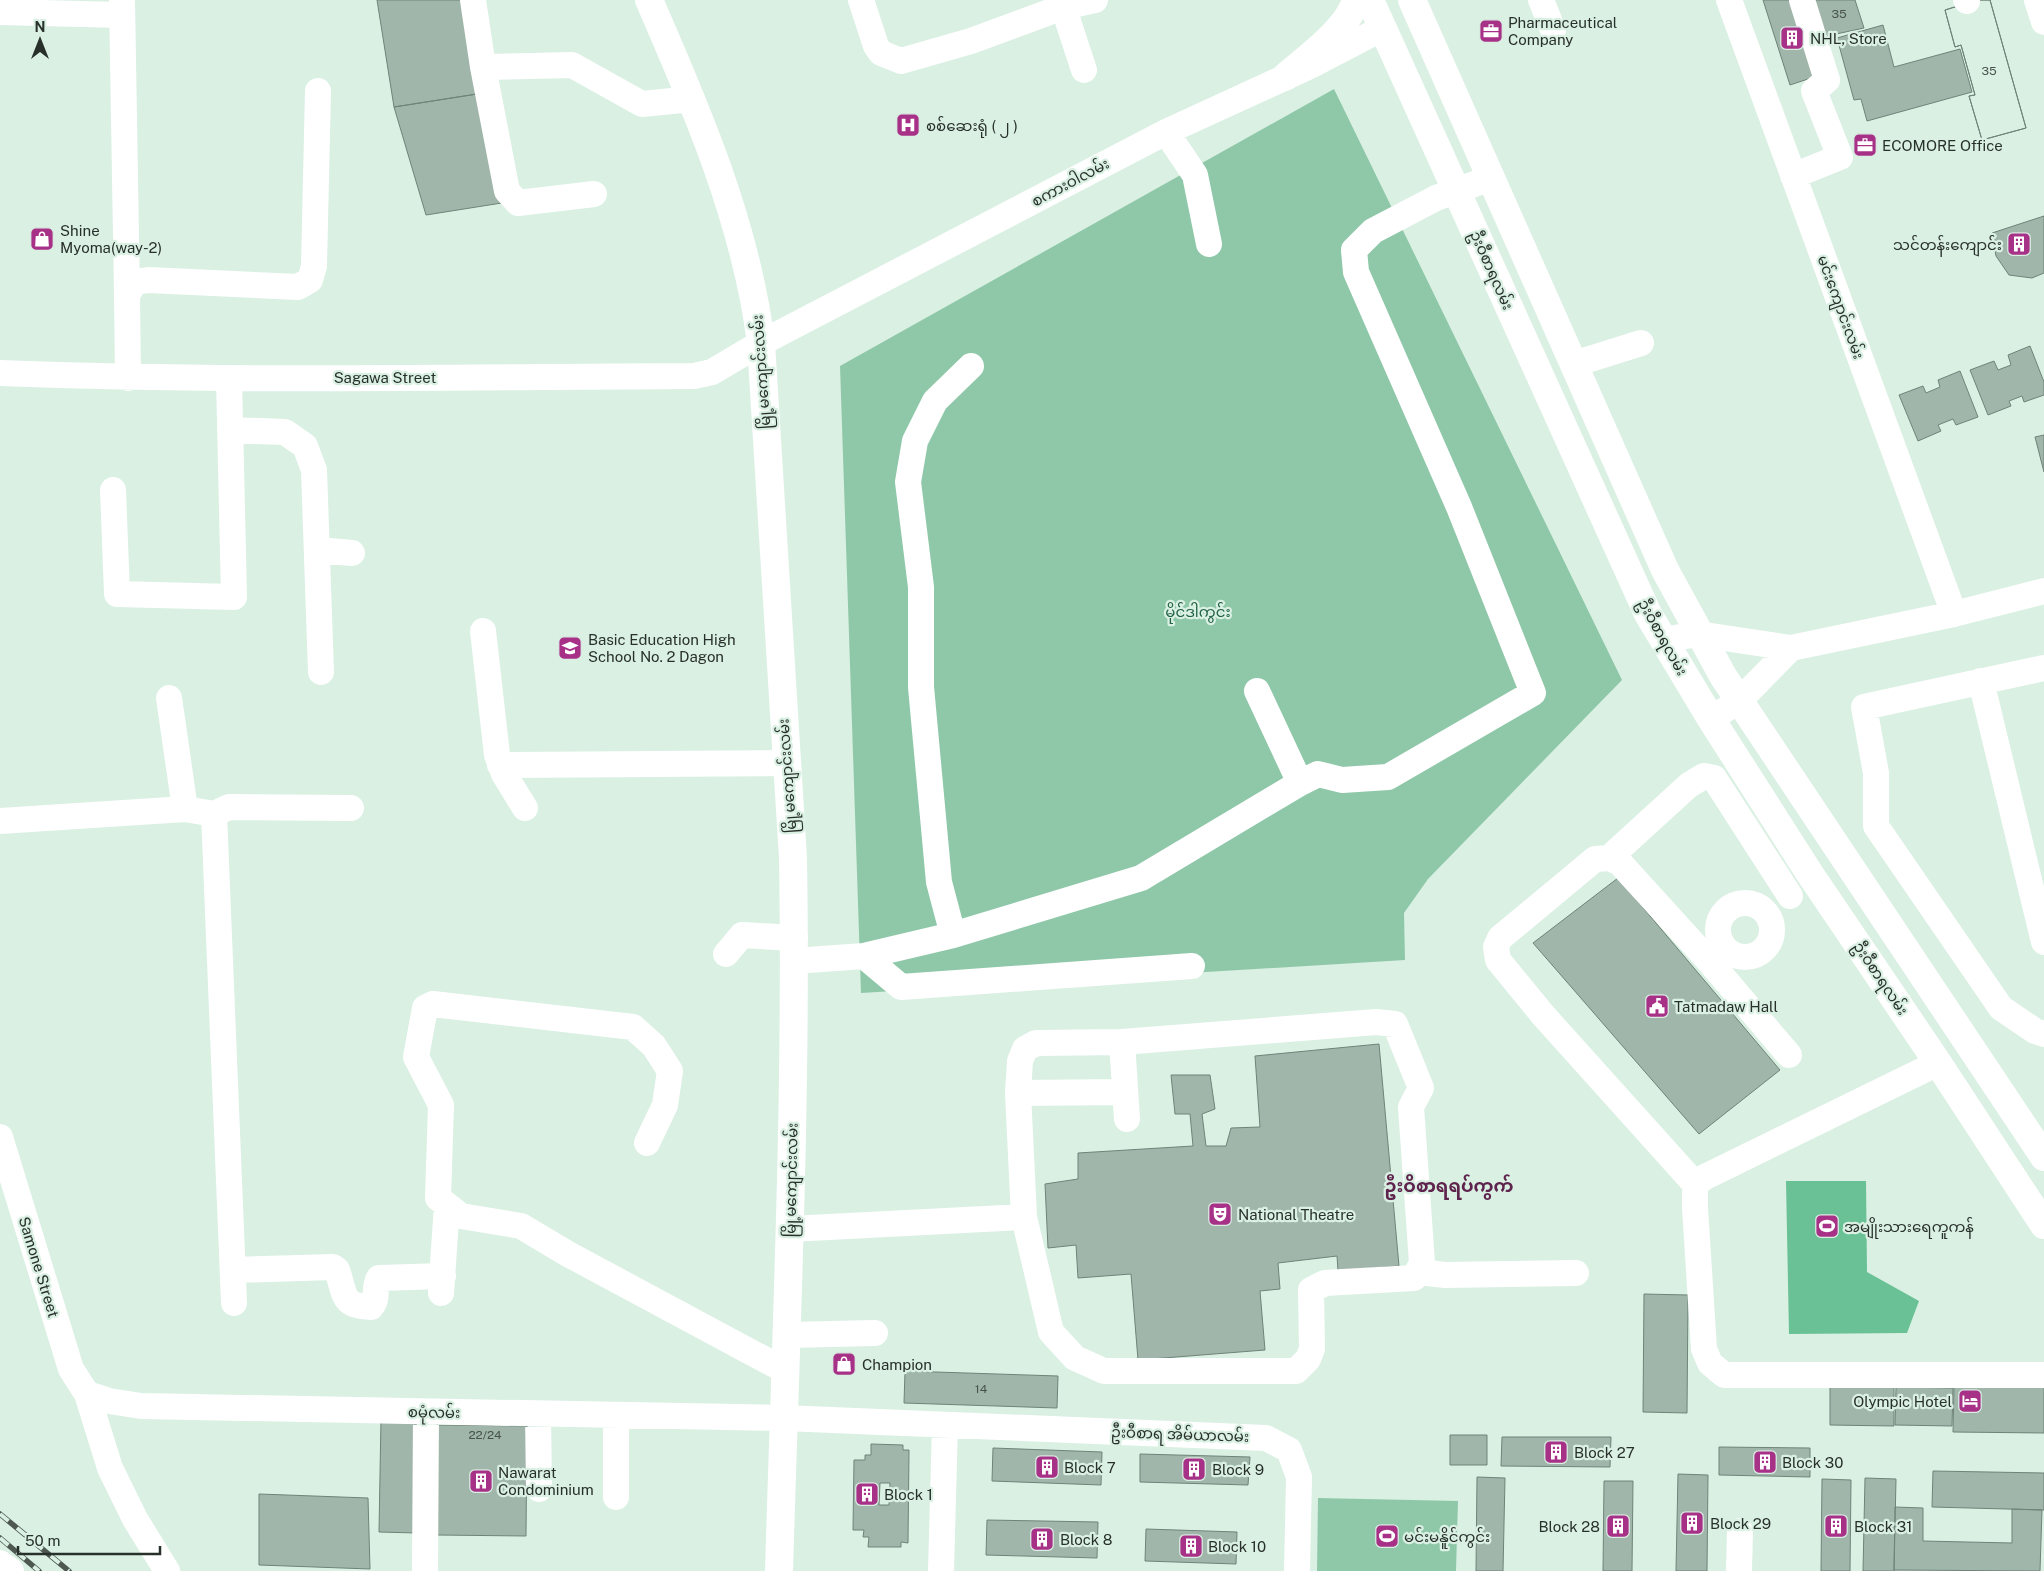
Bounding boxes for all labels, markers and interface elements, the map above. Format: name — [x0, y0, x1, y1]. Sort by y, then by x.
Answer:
house number: 35 — [1831, 7, 1847, 21]
place label: Pharmaceutical Company — [1508, 14, 1617, 48]
north arrow — [15, 15, 65, 65]
office icon: Pharmaceutical Company — [1478, 18, 1504, 44]
text: N — [35, 19, 45, 35]
building icon: NHL, Store — [1779, 25, 1805, 51]
place label: NHL, Store — [1810, 30, 1887, 47]
house number: 35 — [1981, 64, 1997, 78]
hospital icon: စစ်ဆေးရုံ ( ၂ ) — [895, 112, 921, 138]
place label: စစ်ဆေးရုံ ( ၂ ) — [926, 116, 1018, 138]
office icon: ECOMORE Office — [1852, 132, 1878, 158]
place label: ECOMORE Office — [1882, 137, 2003, 154]
street label: စကားဝါလမ်း — [1028, 154, 1112, 210]
place label: Shine Myoma(way-2) — [60, 222, 162, 256]
shop icon: Shine Myoma(way-2) — [29, 226, 55, 252]
street label: ဦးဝီစာရလမ်း — [1463, 227, 1518, 314]
building icon: သင်တန်းကျောင်း — [2006, 231, 2032, 257]
place label: သင်တန်းကျောင်း — [1893, 235, 2002, 257]
street label: မင်းကျောင်းလမ်း — [1811, 253, 1869, 363]
street label: မြို့မကျောင်းလမ်း — [748, 314, 777, 430]
street label: Sagawa Street — [334, 369, 437, 386]
street label: ဦးဝီစာရလမ်း — [1632, 595, 1692, 680]
park label: မိုင်ဒါကွင်း — [1165, 602, 1231, 624]
place label: Basic Education High School No. 2 Dagon — [588, 631, 736, 665]
school or university icon: Basic Education High School No. 2 Dagon — [557, 635, 583, 661]
street label: မြို့မကျောင်းလမ်း — [774, 718, 803, 834]
street label: ဦးဝီစာရလမ်း — [1847, 938, 1913, 1020]
public building icon: Tatmadaw Hall — [1644, 993, 1670, 1019]
place label: Tatmadaw Hall — [1674, 998, 1778, 1015]
street label: မြို့မကျောင်းလမ်း — [781, 1122, 804, 1238]
district label: ဦးဝိစာရရပ်ကွက် — [1385, 1174, 1513, 1200]
theatre icon: National Theatre — [1207, 1201, 1233, 1227]
place label: National Theatre — [1238, 1206, 1354, 1223]
sports icon: အမျိုးသားရေကူကန် — [1814, 1213, 1840, 1239]
street label: Samone Street — [16, 1215, 62, 1319]
place label: အမျိုးသားရေကူကန် — [1844, 1217, 1974, 1239]
shop icon: Champion — [831, 1351, 857, 1377]
place label: Champion — [862, 1356, 932, 1373]
house number: 14 — [975, 1382, 988, 1396]
hotel icon: Olympic Hotel — [1957, 1388, 1983, 1414]
place label: Olympic Hotel — [1853, 1393, 1952, 1410]
street label: စမုံလမ်း — [408, 1402, 460, 1425]
street label: ဦးဝီစာရ အိမ်ယာလမ်း — [1110, 1422, 1249, 1449]
house number: 22/24 — [468, 1428, 502, 1442]
building icon: Block 27 — [1543, 1439, 1569, 1465]
place label: Block 27 — [1574, 1444, 1635, 1461]
building icon: Block 30 — [1752, 1449, 1778, 1475]
building icon: Block 7 — [1034, 1454, 1060, 1480]
place label: Block 30 — [1782, 1454, 1843, 1471]
building icon: Block 9 — [1181, 1456, 1207, 1482]
place label: Block 7 — [1064, 1459, 1116, 1476]
place label: Block 9 — [1212, 1461, 1264, 1478]
place label: Nawarat Condominium — [498, 1464, 594, 1498]
building icon: Nawarat Condominium — [468, 1468, 494, 1494]
building icon: Block 1 — [854, 1481, 880, 1507]
place label: Block 1 — [884, 1486, 933, 1503]
building icon: Block 29 — [1679, 1510, 1705, 1536]
building icon: Block 28 — [1605, 1513, 1631, 1539]
building icon: Block 31 — [1823, 1513, 1849, 1539]
place label: Block 29 — [1710, 1515, 1771, 1532]
place label: Block 28 — [1539, 1518, 1600, 1535]
place label: Block 31 — [1854, 1518, 1912, 1535]
sports icon: မင်းမနိူင်ကွင်း — [1374, 1523, 1400, 1549]
scale bar — [18, 1524, 160, 1556]
building icon: Block 8 — [1029, 1526, 1055, 1552]
place label: မင်းမနိူင်ကွင်း — [1404, 1527, 1490, 1549]
place label: Block 8 — [1060, 1531, 1113, 1548]
text: 50 m — [25, 1532, 60, 1549]
building icon: Block 10 — [1178, 1533, 1204, 1559]
place label: Block 10 — [1208, 1538, 1266, 1555]

